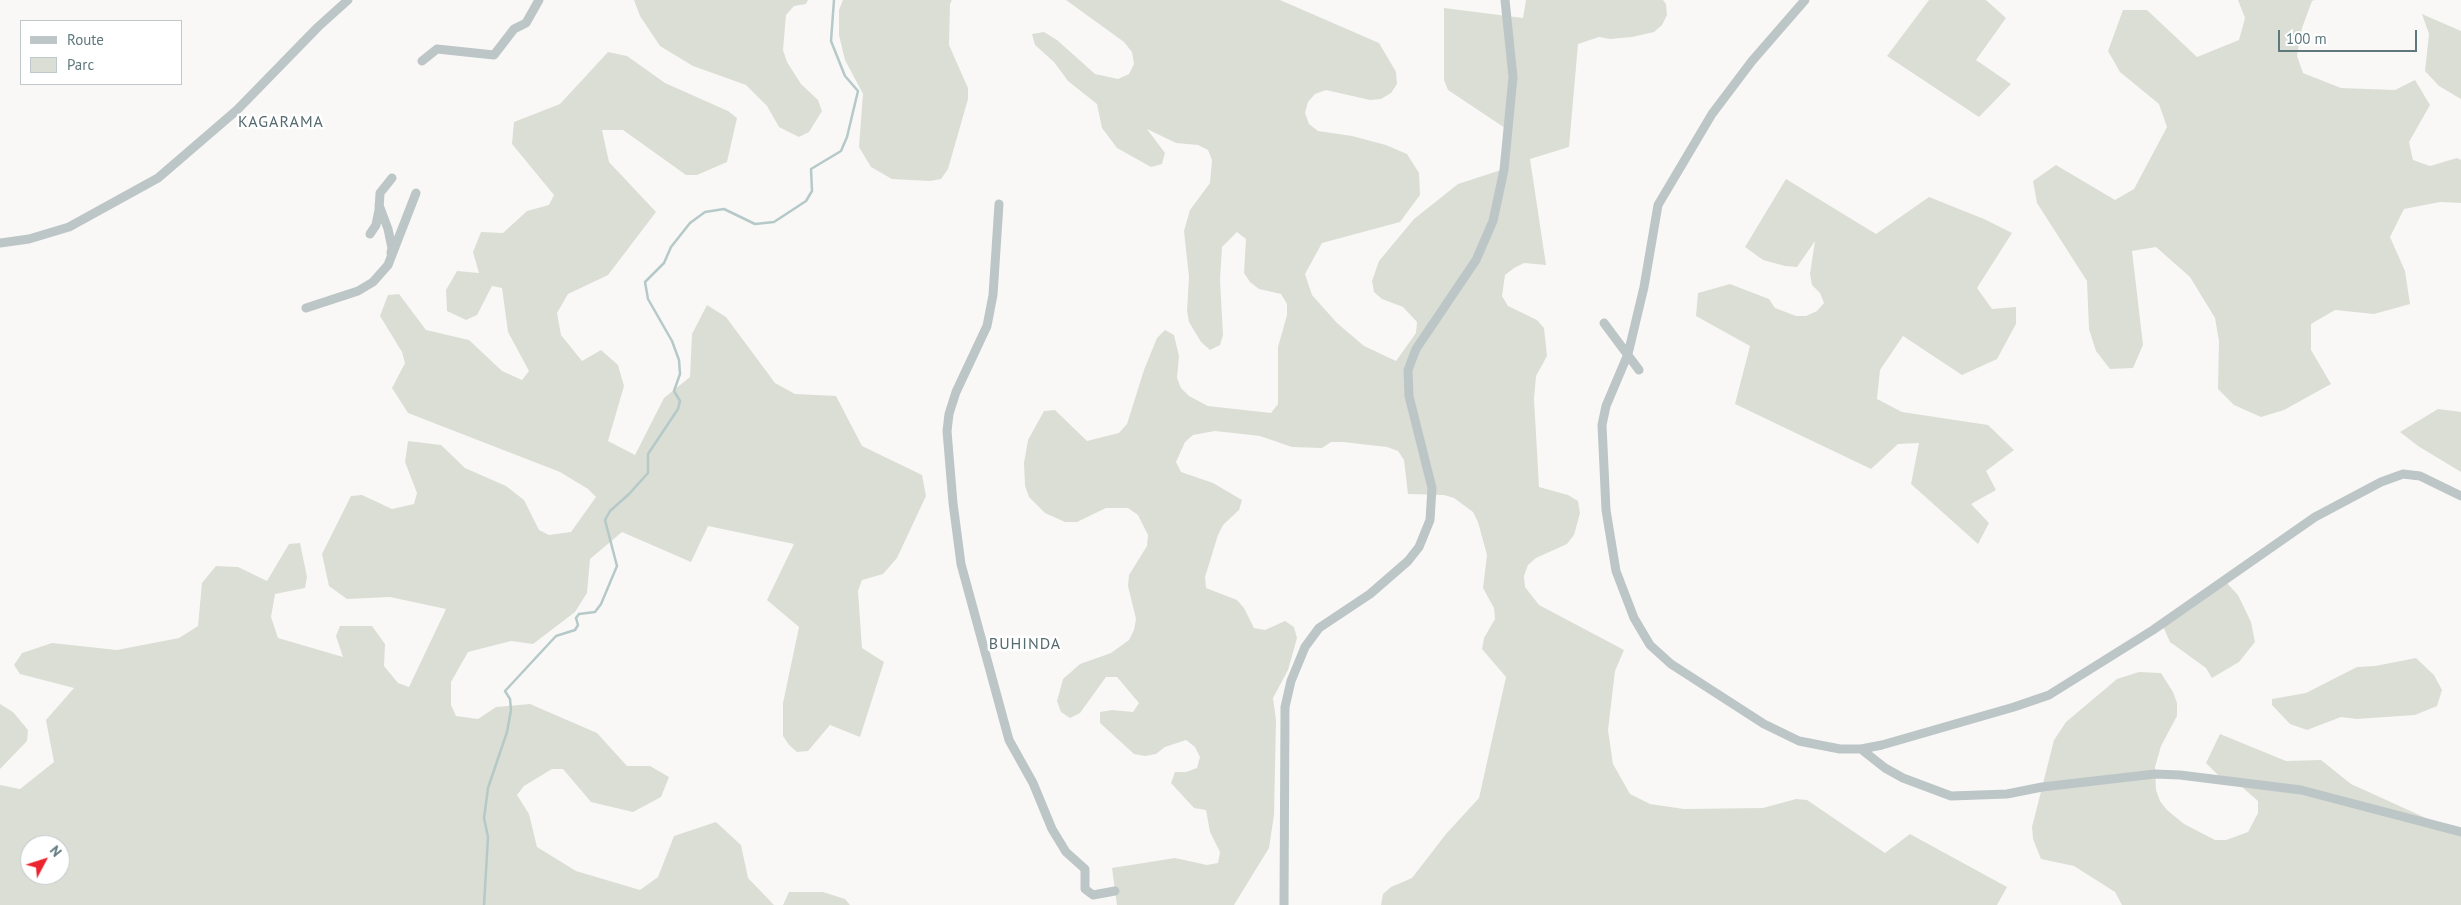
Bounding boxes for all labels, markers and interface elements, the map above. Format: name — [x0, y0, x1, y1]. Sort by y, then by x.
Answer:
legend — [20, 20, 182, 85]
scale bar — [2281, 20, 2420, 52]
text: 100 m — [2286, 29, 2327, 48]
text: Route — [67, 30, 104, 49]
text: Parc — [67, 55, 94, 74]
district label: KAGARAMA — [237, 112, 325, 132]
district label: BUHINDA — [988, 634, 1062, 654]
north arrow — [20, 835, 70, 885]
text: N — [46, 842, 66, 860]

